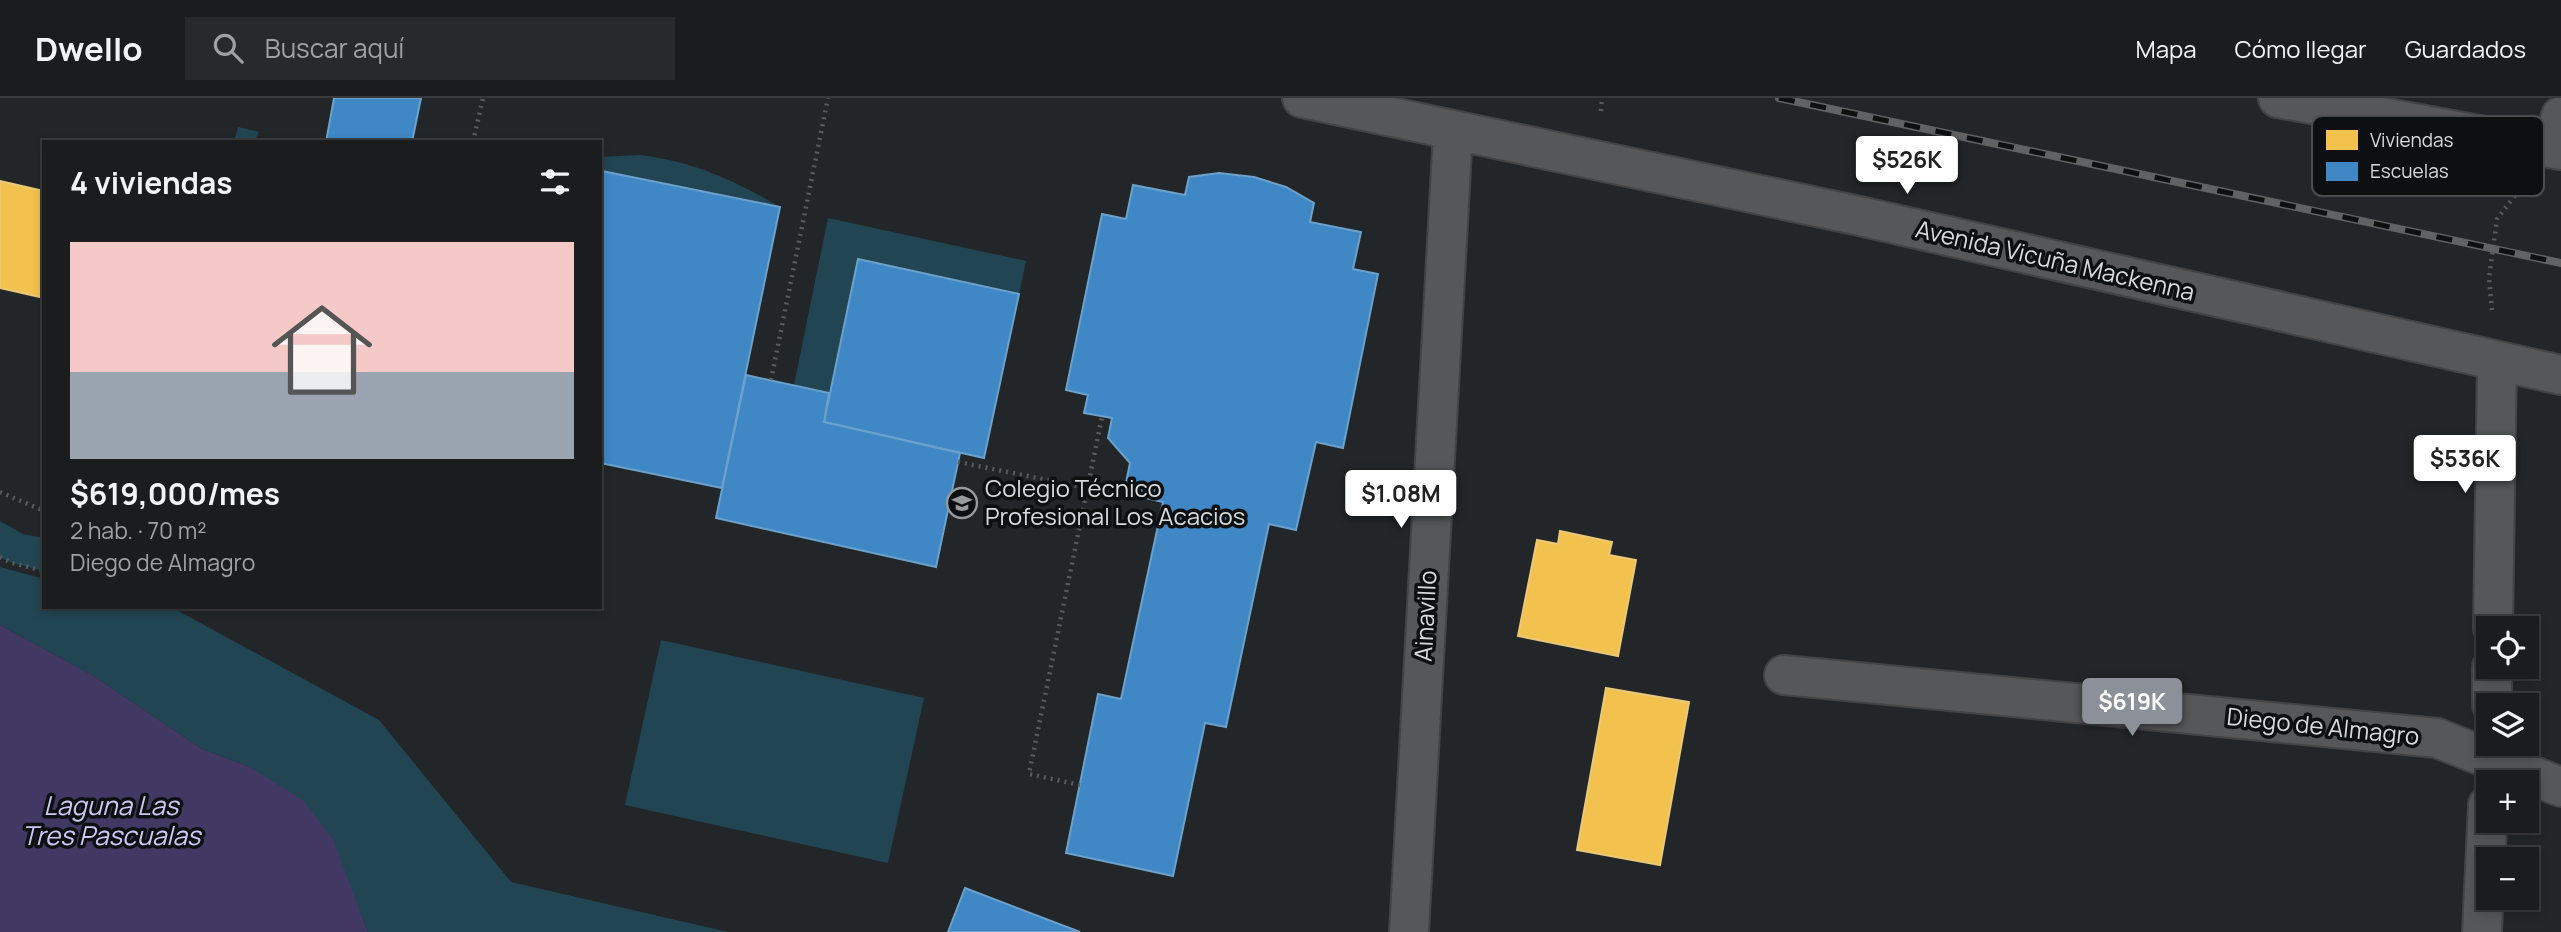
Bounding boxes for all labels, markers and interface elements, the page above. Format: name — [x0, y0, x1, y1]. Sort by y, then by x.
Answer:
search box — [185, 17, 675, 80]
text: Dwello — [35, 26, 143, 71]
icon: search — [209, 29, 247, 67]
text: Buscar aquí — [265, 30, 404, 66]
text: Mapa — [2136, 32, 2197, 65]
text: Cómo llegar — [2235, 32, 2367, 65]
text: Guardados — [2405, 32, 2526, 65]
legend — [2312, 116, 2544, 196]
text: Viviendas — [2370, 127, 2453, 153]
pin: $526K — [1858, 136, 1956, 196]
text: $526K — [1872, 143, 1942, 175]
text: Escuelas — [2370, 158, 2449, 184]
text: 4 viviendas — [70, 162, 232, 203]
icon: filters — [536, 163, 574, 201]
street label: Avenida Vicuña Mackenna — [1913, 211, 2198, 308]
icon: home — [259, 287, 385, 413]
pin: $536K — [2416, 436, 2514, 495]
text: $536K — [2430, 442, 2500, 474]
pin: $1.08M — [1344, 470, 1458, 530]
place label: Colegio Técnico Profesional Los Acacios — [985, 471, 1245, 532]
text: $619,000/mes — [70, 473, 280, 514]
text: $1.08M — [1361, 477, 1441, 509]
school or university icon: Colegio Técnico Profesional Los Acacios — [945, 486, 979, 520]
text: 2 hab. · 70 m² — [70, 514, 206, 546]
text: Diego de Almagro — [70, 546, 255, 578]
street label: Ainavillo — [1406, 570, 1443, 662]
map controls — [2476, 616, 2539, 910]
button: locate — [2476, 616, 2539, 679]
pin: $619K — [2083, 678, 2181, 738]
text: $619K — [2098, 685, 2166, 717]
button: layers — [2476, 693, 2539, 756]
street label: Diego de Almagro — [2225, 699, 2421, 752]
button: + — [2476, 770, 2539, 833]
water label: Laguna Las Tres Pascualas — [21, 787, 203, 853]
button: − — [2476, 847, 2539, 910]

